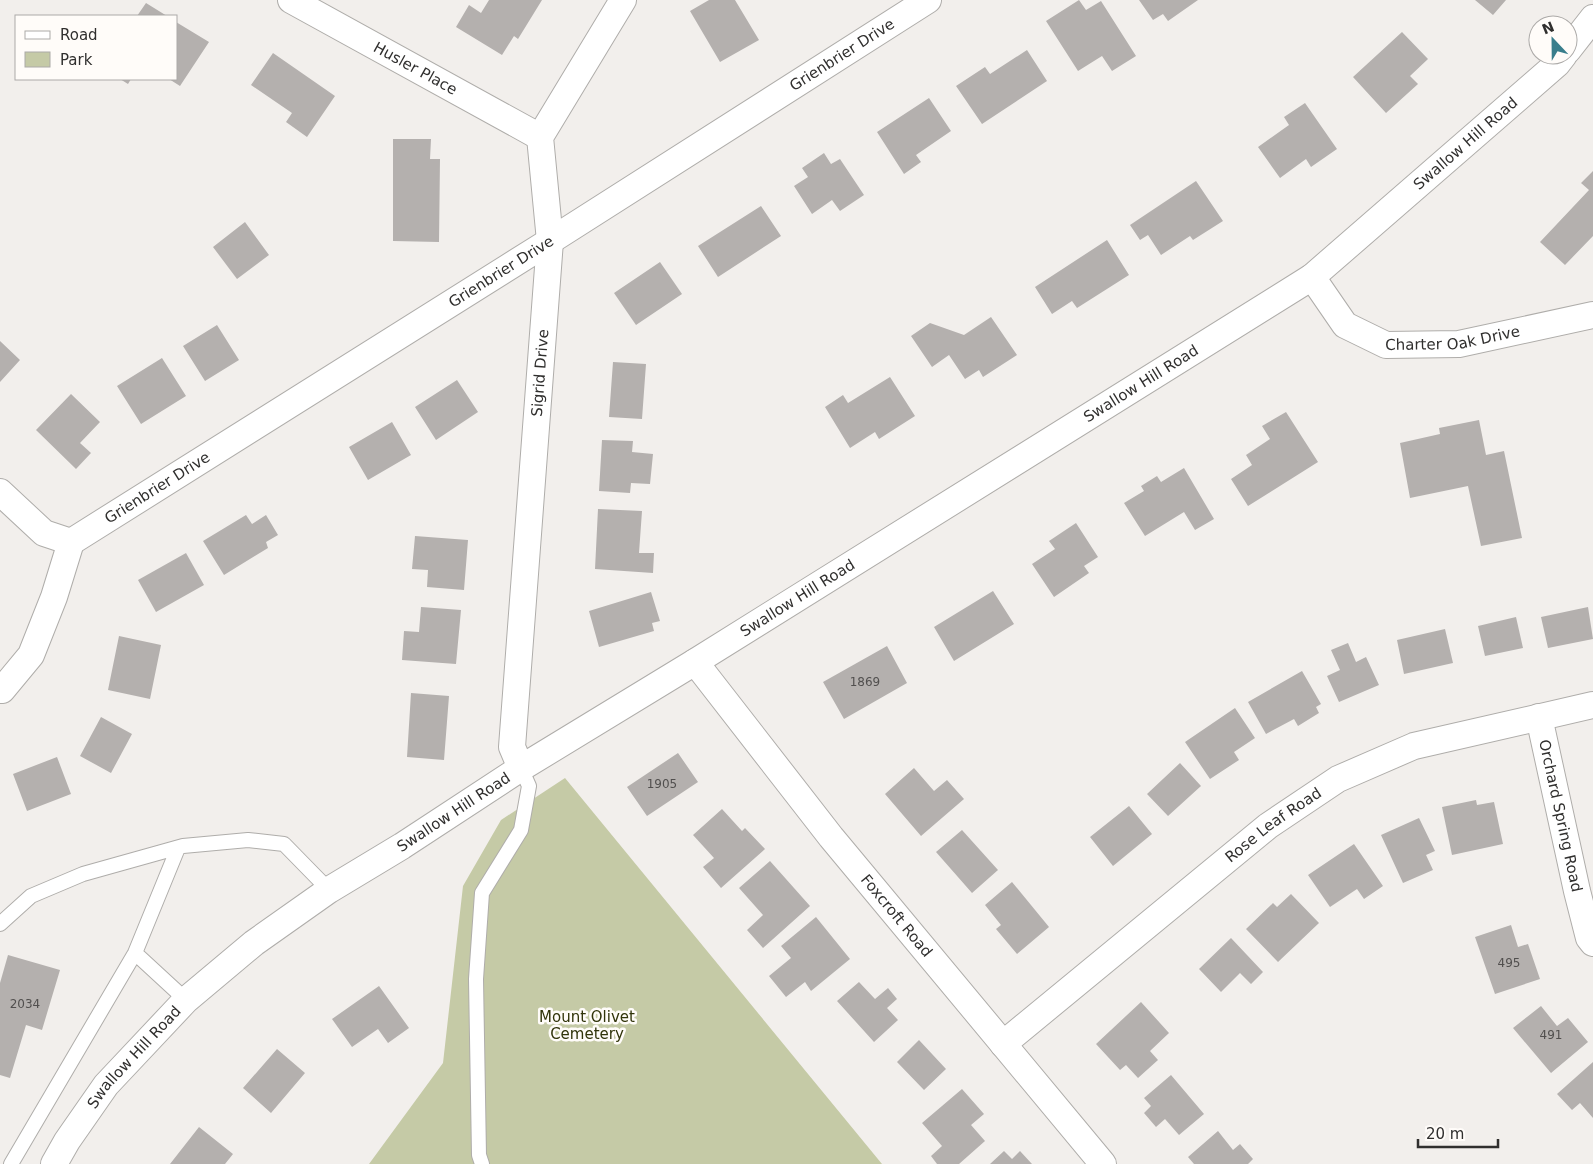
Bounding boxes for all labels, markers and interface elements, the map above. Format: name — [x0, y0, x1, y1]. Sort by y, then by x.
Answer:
legend — [15, 15, 178, 80]
street label: Grienbrier Drive — [786, 15, 898, 95]
north arrow — [1528, 15, 1578, 65]
text: N — [1540, 18, 1557, 38]
text: Road — [60, 26, 98, 44]
street label: Husler Place — [370, 38, 460, 99]
text: Park — [60, 51, 93, 69]
street label: Swallow Hill Road — [1410, 93, 1521, 194]
street label: Grienbrier Drive — [445, 232, 557, 311]
street label: Charter Oak Drive — [1385, 322, 1522, 354]
street label: Sigrid Drive — [528, 328, 552, 417]
street label: Swallow Hill Road — [1080, 341, 1202, 426]
street label: Grienbrier Drive — [101, 448, 213, 527]
street label: Swallow Hill Road — [737, 556, 858, 641]
house number: 1869 — [850, 675, 880, 689]
street label: Orchard Spring Road — [1535, 738, 1586, 894]
street label: Swallow Hill Road — [394, 768, 514, 856]
house number: 1905 — [647, 777, 677, 791]
street label: Rose Leaf Road — [1222, 784, 1325, 866]
street label: Foxcroft Road — [857, 871, 936, 961]
house number: 495 — [1498, 956, 1520, 970]
house number: 2034 — [10, 997, 40, 1011]
street label: Swallow Hill Road — [83, 1002, 185, 1112]
park label: Mount Olivet Cemetery — [539, 1008, 635, 1043]
house number: 491 — [1540, 1028, 1562, 1042]
scale bar — [1418, 1116, 1498, 1148]
text: 20 m — [1426, 1125, 1464, 1143]

